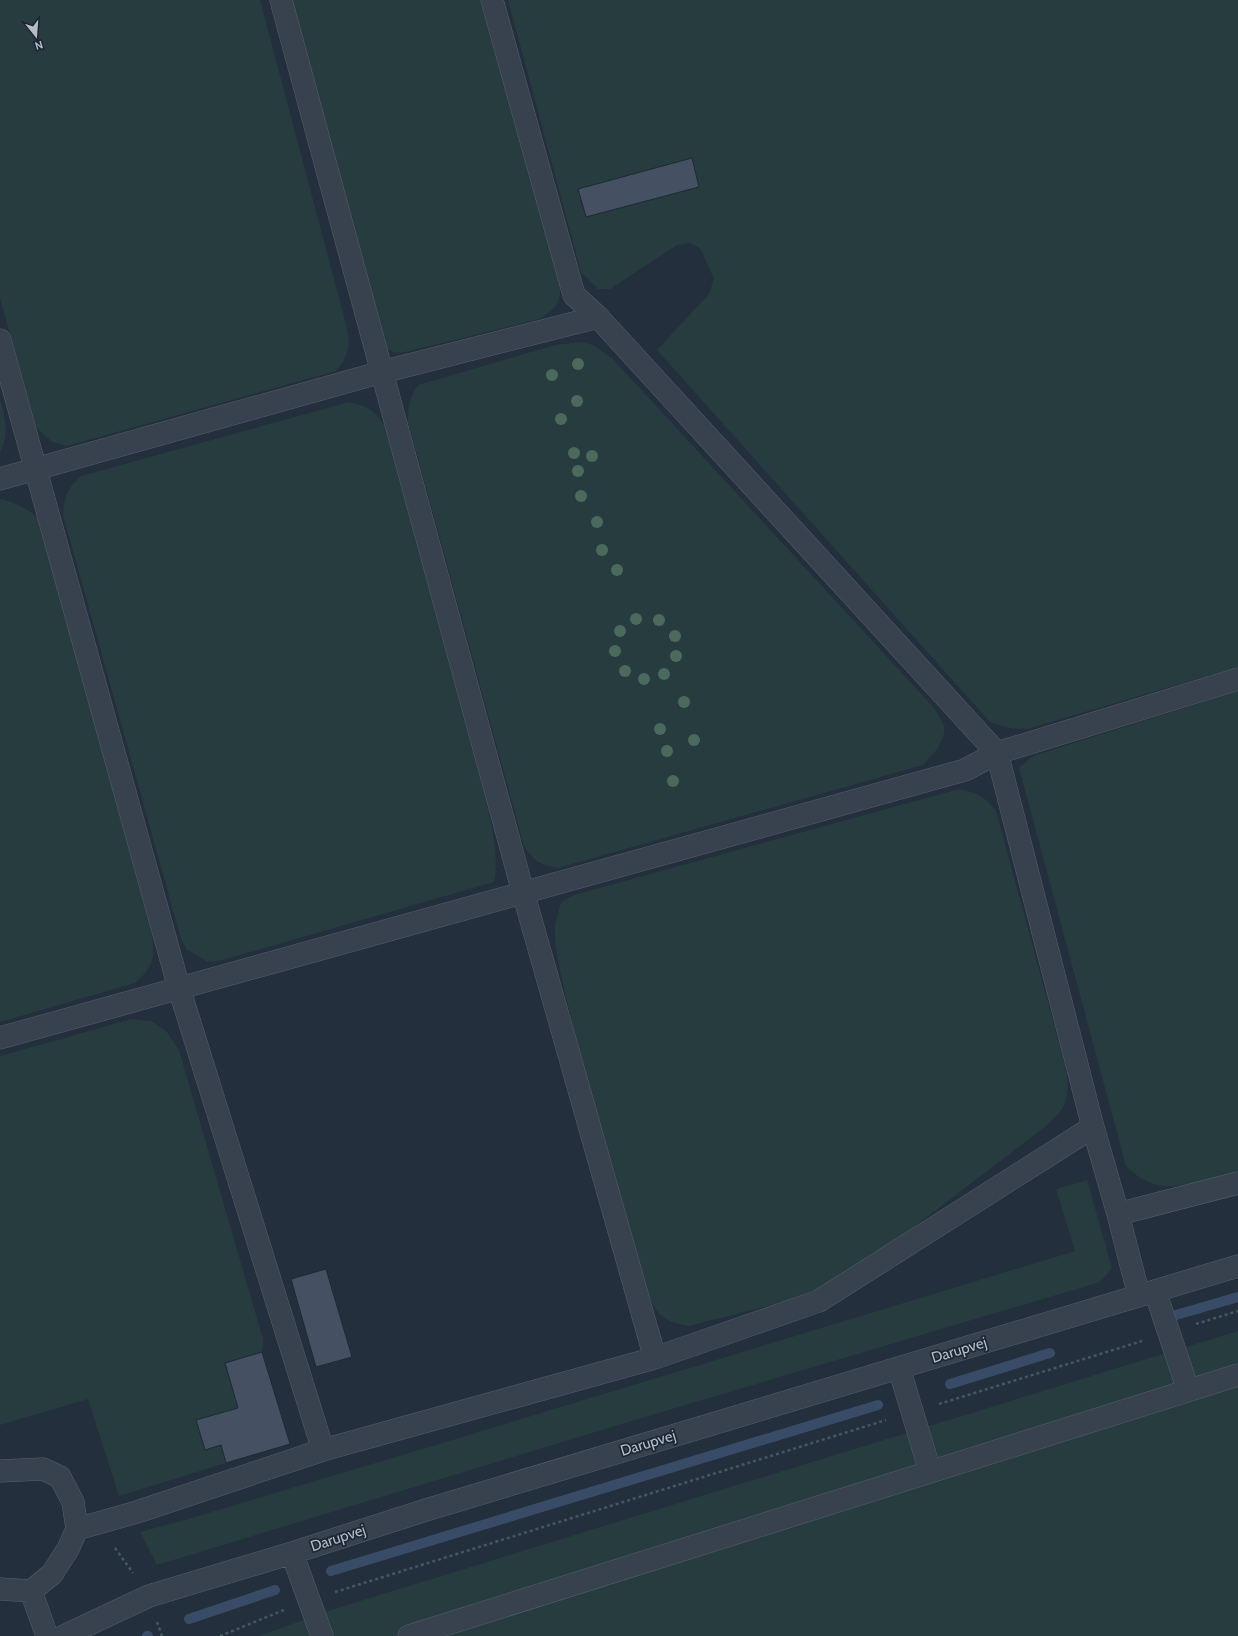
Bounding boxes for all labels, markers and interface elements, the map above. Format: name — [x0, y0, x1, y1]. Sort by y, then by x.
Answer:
north arrow — [16, 16, 56, 56]
text: N — [33, 38, 45, 53]
street label: Darupvej — [929, 1333, 989, 1367]
street label: Darupvej — [618, 1426, 678, 1460]
street label: Darupvej — [308, 1521, 368, 1555]

